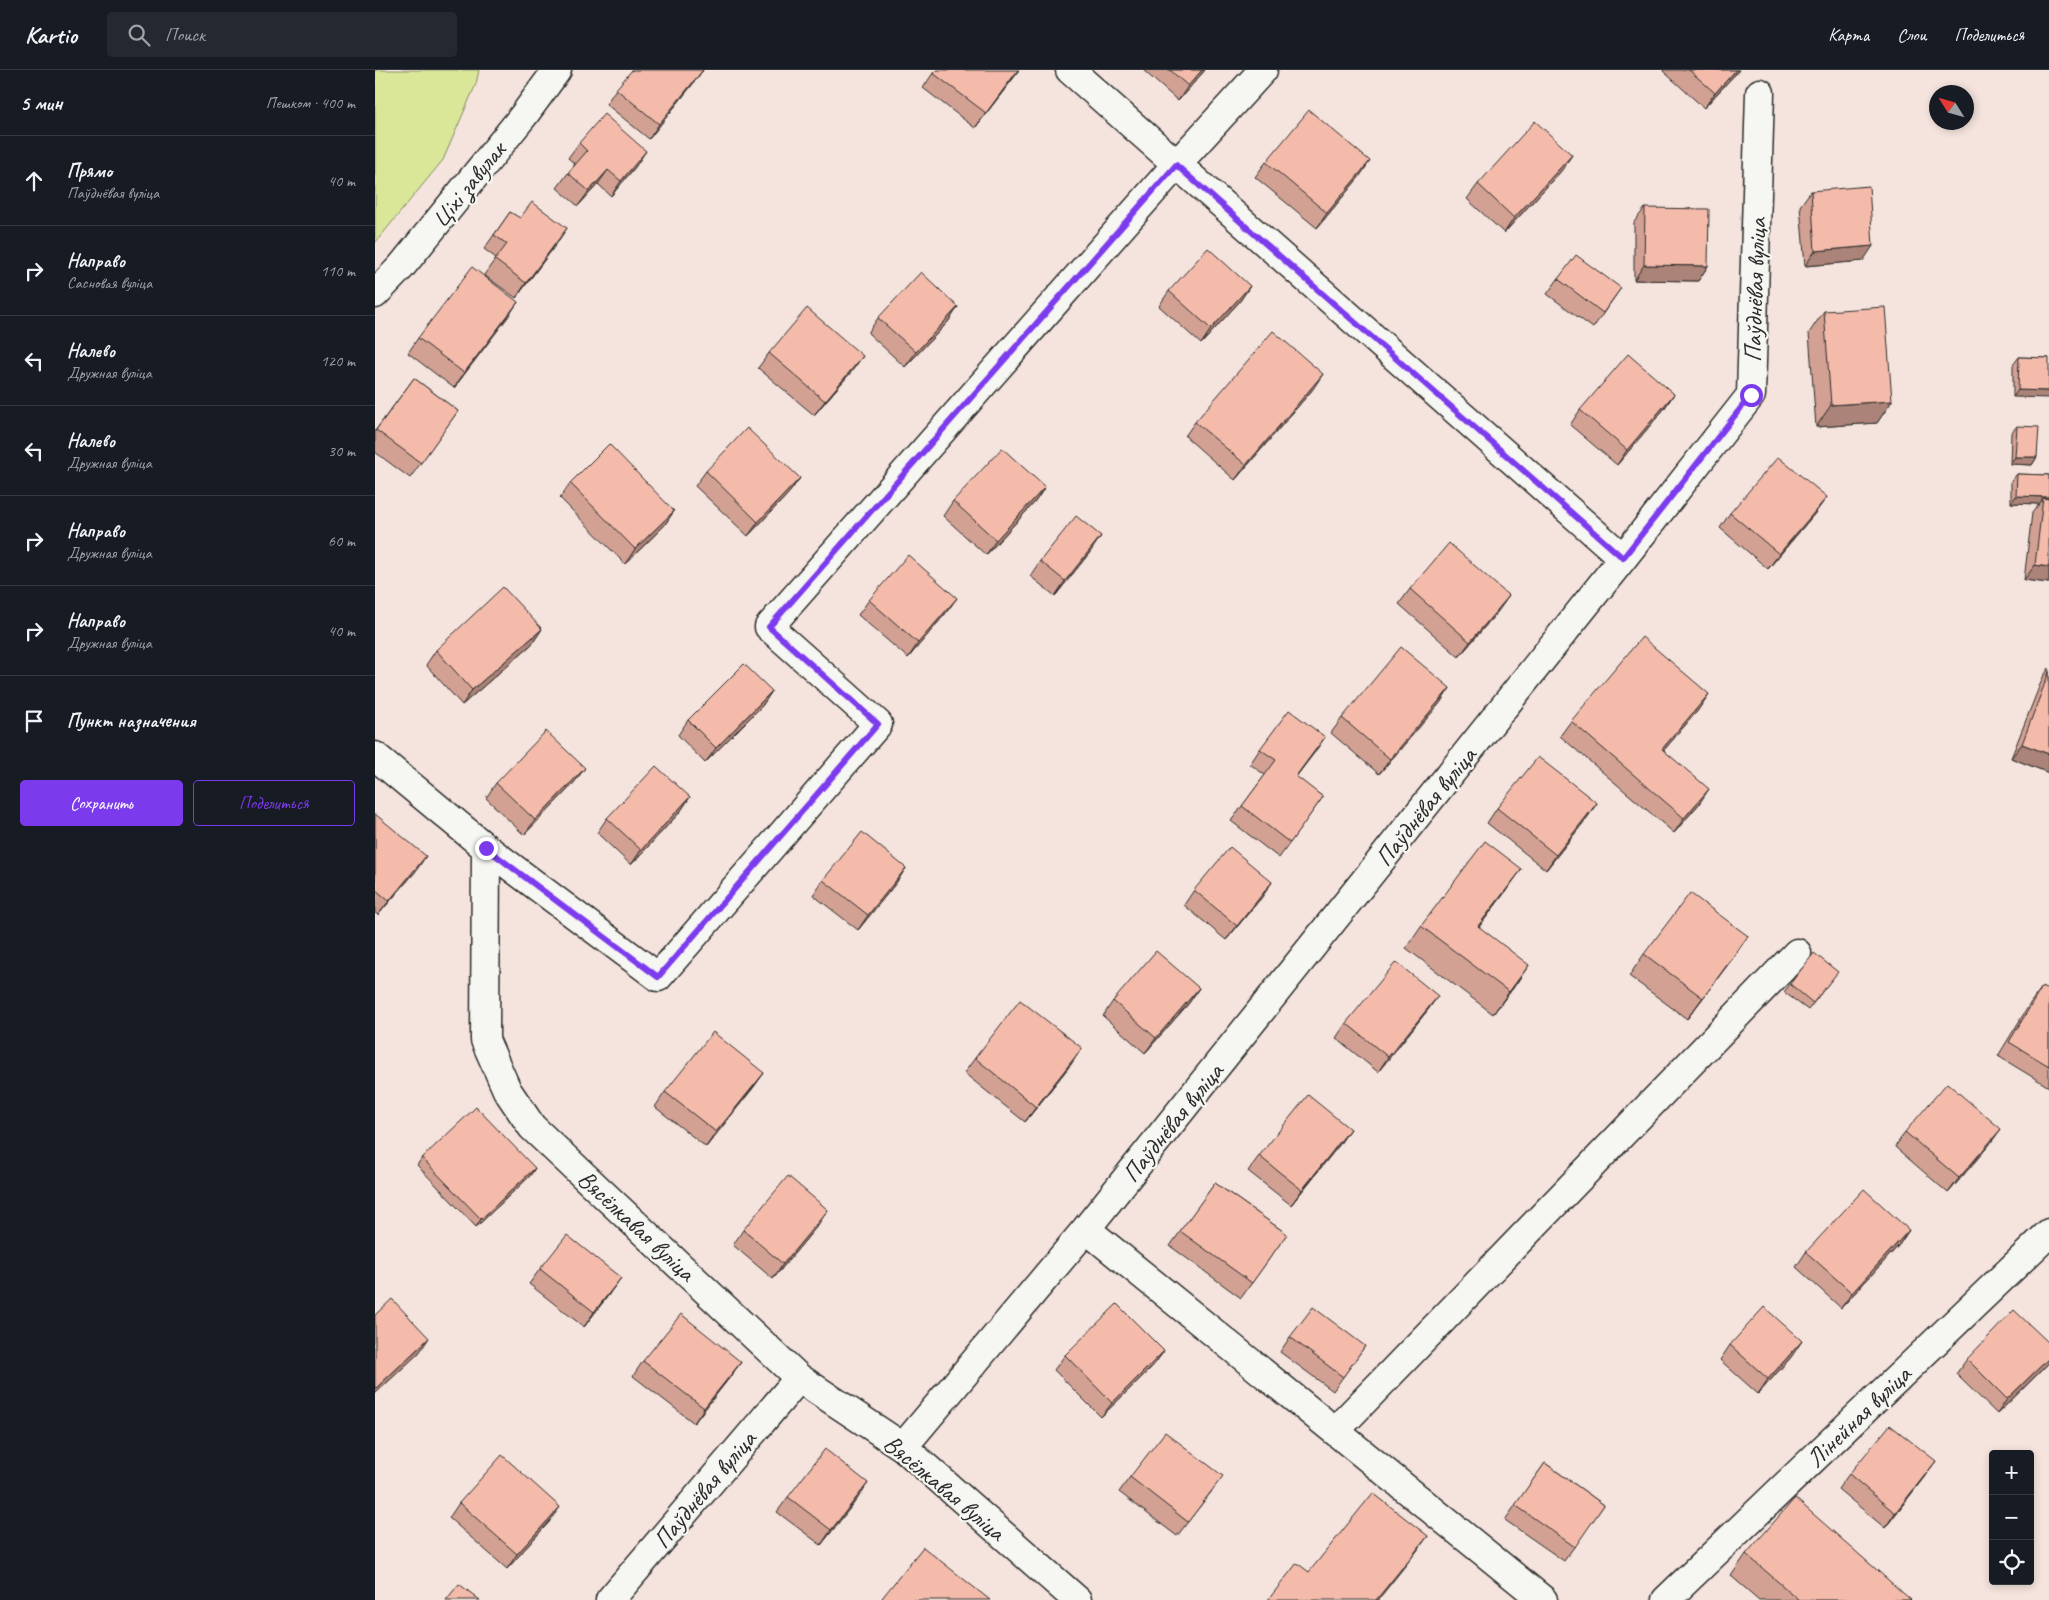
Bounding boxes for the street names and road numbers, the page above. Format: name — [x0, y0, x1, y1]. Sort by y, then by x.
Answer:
street label: Ціхі завулак — [424, 133, 516, 235]
street label: Паўднёвая вуліца — [1736, 215, 1774, 363]
street label: Паўднёвая вуліца — [1368, 739, 1485, 873]
street label: Паўднёвая вуліца — [1115, 1055, 1232, 1189]
street label: Вясёлкавая вуліца — [571, 1163, 703, 1290]
street label: Лінейная вуліца — [1800, 1357, 1919, 1475]
street label: Паўднёвая вуліца — [646, 1423, 765, 1555]
street label: Вясёлкавая вуліца — [877, 1428, 1013, 1549]

